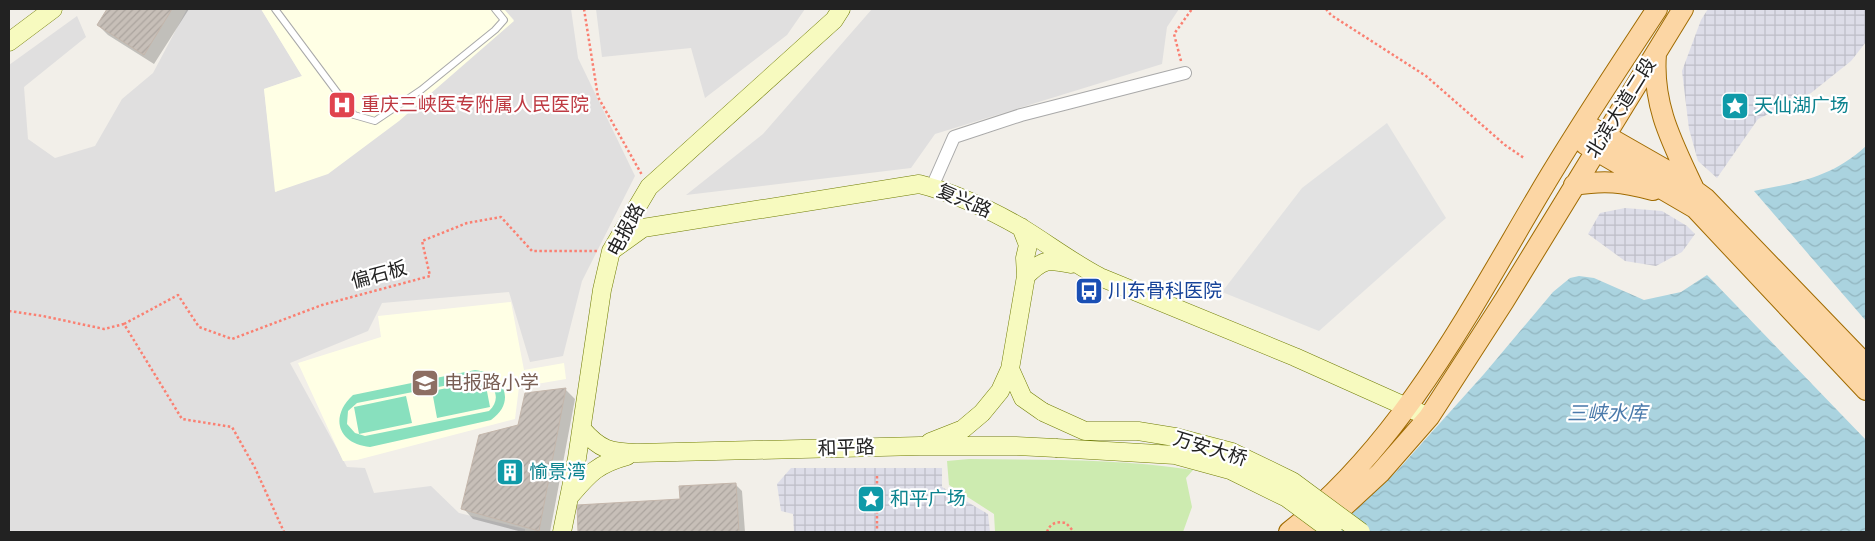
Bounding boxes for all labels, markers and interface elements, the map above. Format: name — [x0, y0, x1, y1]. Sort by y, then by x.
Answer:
street label: 北滨大道二段 — [1581, 53, 1661, 163]
hospital icon: 重庆三峡医专附属人民医院 — [327, 90, 357, 120]
place icon: 天仙湖广场 — [1720, 91, 1750, 121]
place label: 重庆三峡医专附属人民医院 — [361, 93, 589, 117]
place label: 天仙湖广场 — [1754, 94, 1849, 118]
street label: 复兴路 — [933, 179, 995, 223]
street label: 电报路 — [602, 199, 650, 261]
street label: 偏石板 — [348, 256, 410, 294]
bus stop icon: 川东骨科医院 — [1074, 276, 1104, 306]
place label: 川东骨科医院 — [1108, 279, 1222, 303]
school or university icon: 电报路小学 — [410, 368, 440, 398]
place label: 电报路小学 — [444, 371, 539, 395]
water label: 三峡水库 — [1567, 401, 1650, 426]
street label: 万安大桥 — [1170, 426, 1250, 472]
street label: 和平路 — [817, 435, 875, 461]
building icon: 愉景湾 — [495, 457, 525, 487]
place label: 愉景湾 — [529, 460, 586, 484]
place icon: 和平广场 — [856, 484, 886, 514]
place label: 和平广场 — [890, 487, 966, 511]

